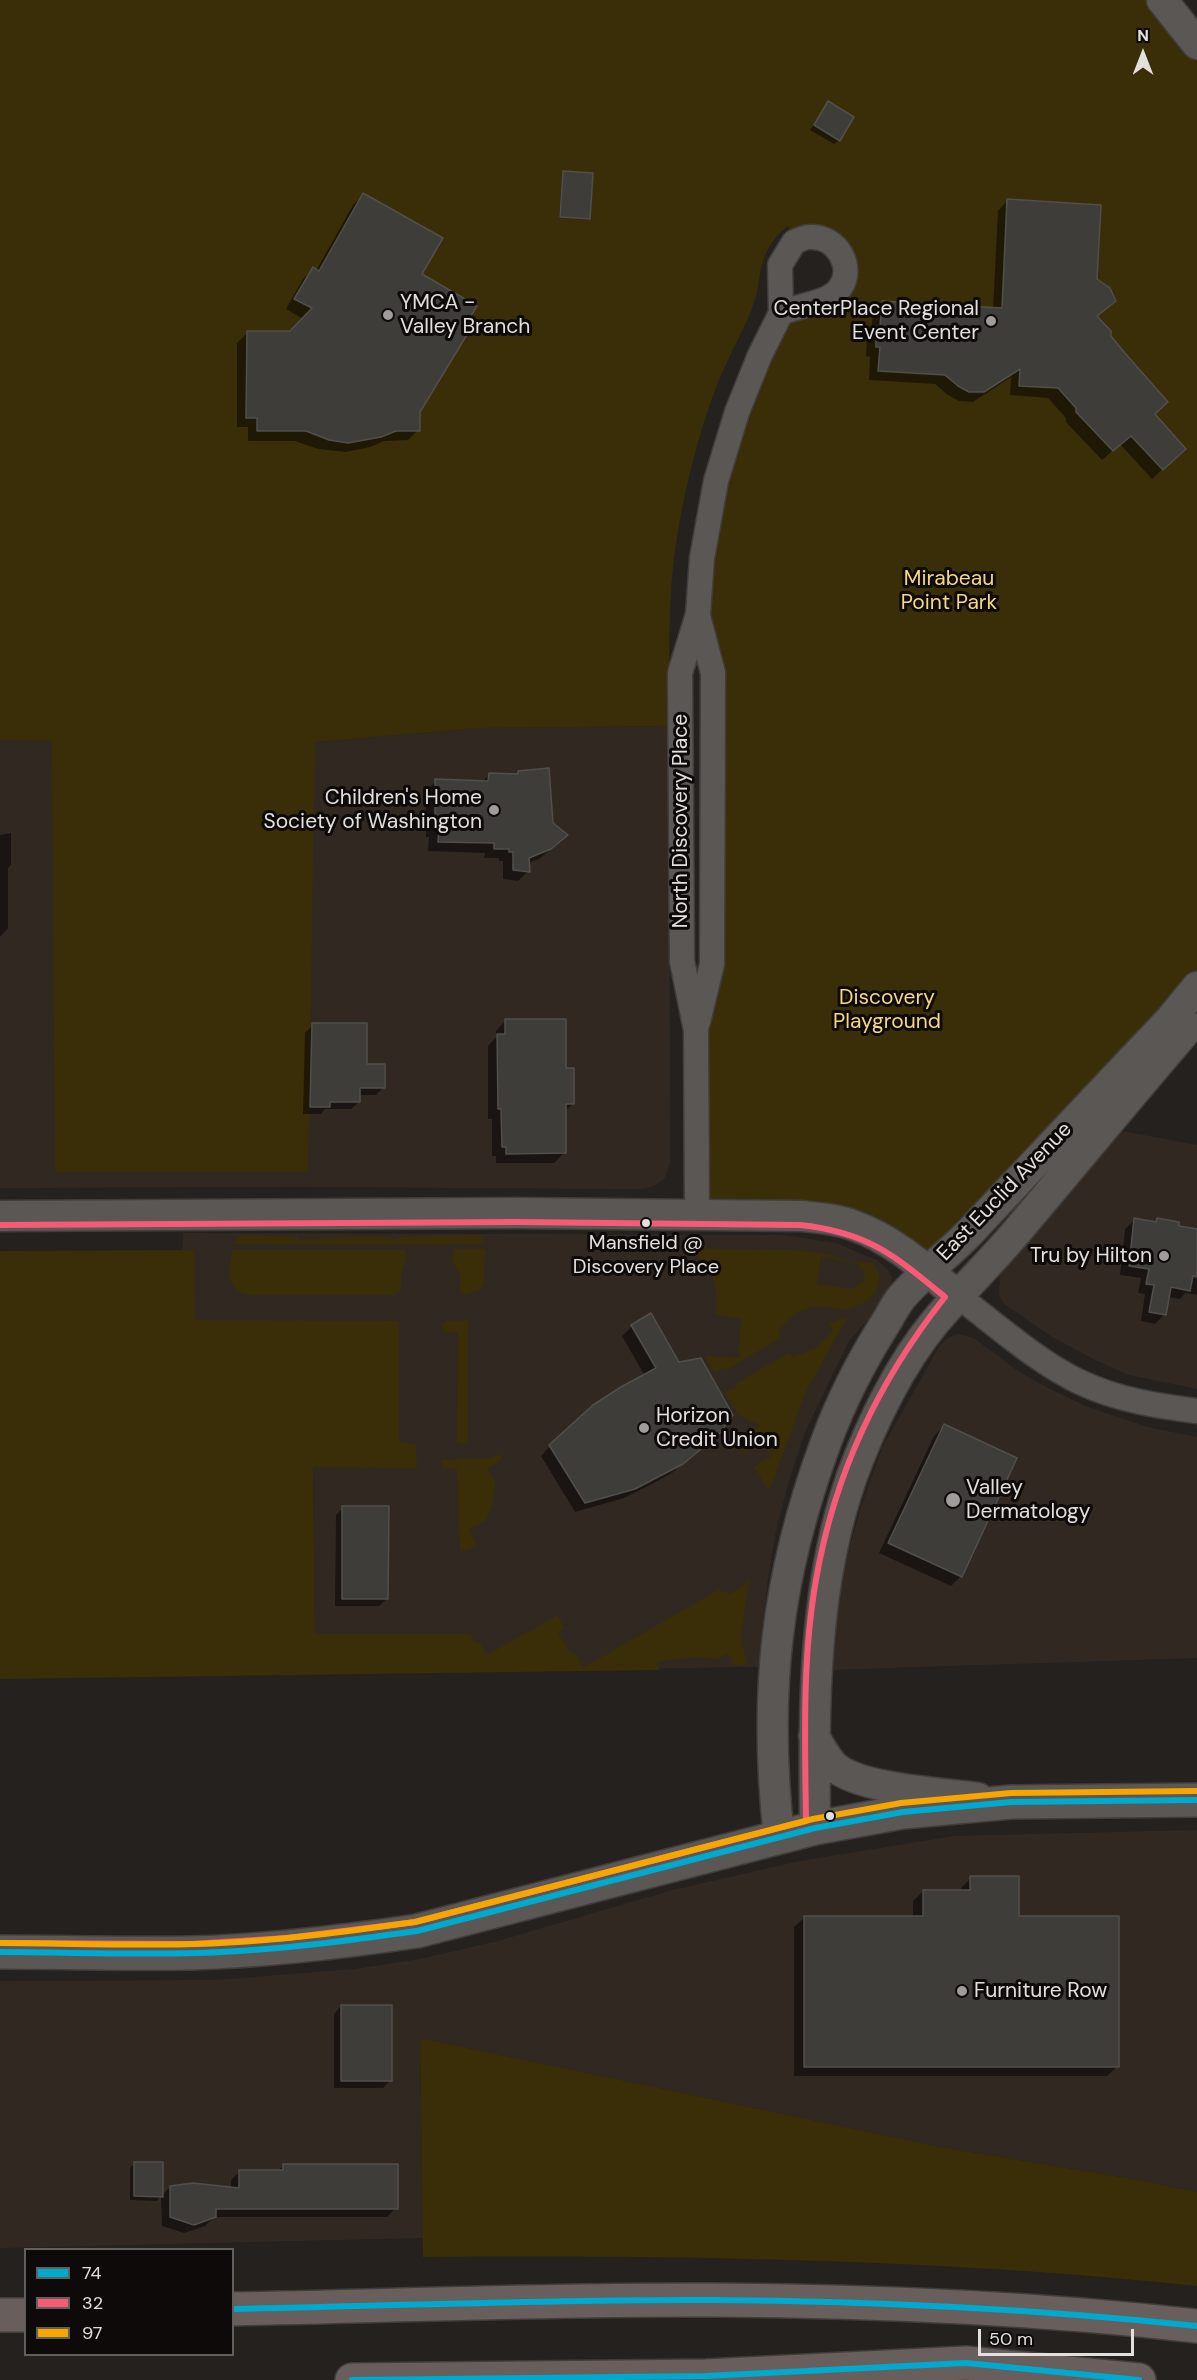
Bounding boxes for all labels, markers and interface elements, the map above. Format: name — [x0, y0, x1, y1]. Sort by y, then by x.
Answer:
north arrow — [1113, 24, 1173, 84]
text: N — [1137, 25, 1149, 46]
place label: YMCA - Valley Branch — [400, 290, 530, 340]
place label: CenterPlace Regional Event Center — [773, 296, 979, 346]
marker: YMCA - Valley Branch — [381, 308, 395, 322]
marker: CenterPlace Regional Event Center — [984, 314, 998, 328]
park label: Mirabeau Point Park — [901, 566, 997, 616]
street label: North Discovery Place — [668, 714, 694, 928]
place label: Children's Home Society of Washington — [263, 785, 482, 835]
marker: Children's Home Society of Washington — [487, 803, 501, 817]
park label: Discovery Playground — [833, 985, 941, 1035]
street label: East Euclid Avenue — [932, 1117, 1078, 1267]
marker: Mansfield @ Discovery Place — [640, 1217, 652, 1229]
place label: Mansfield @ Discovery Place — [573, 1232, 719, 1279]
place label: Tru by Hilton — [1030, 1243, 1152, 1269]
marker: Tru by Hilton — [1157, 1249, 1171, 1263]
place label: Horizon Credit Union — [656, 1403, 778, 1453]
marker: Horizon Credit Union — [637, 1421, 651, 1435]
place label: Valley Dermatology — [966, 1475, 1090, 1525]
marker: Valley Dermatology — [944, 1491, 962, 1509]
unlabelled marker — [824, 1810, 836, 1822]
place label: Furniture Row — [974, 1978, 1107, 2004]
marker: Furniture Row — [955, 1984, 969, 1998]
legend — [24, 2248, 234, 2356]
text: 74 — [82, 2261, 101, 2285]
text: 32 — [82, 2291, 103, 2315]
scale bar — [981, 2317, 1137, 2355]
text: 97 — [82, 2321, 102, 2345]
text: 50 m — [989, 2327, 1033, 2351]

